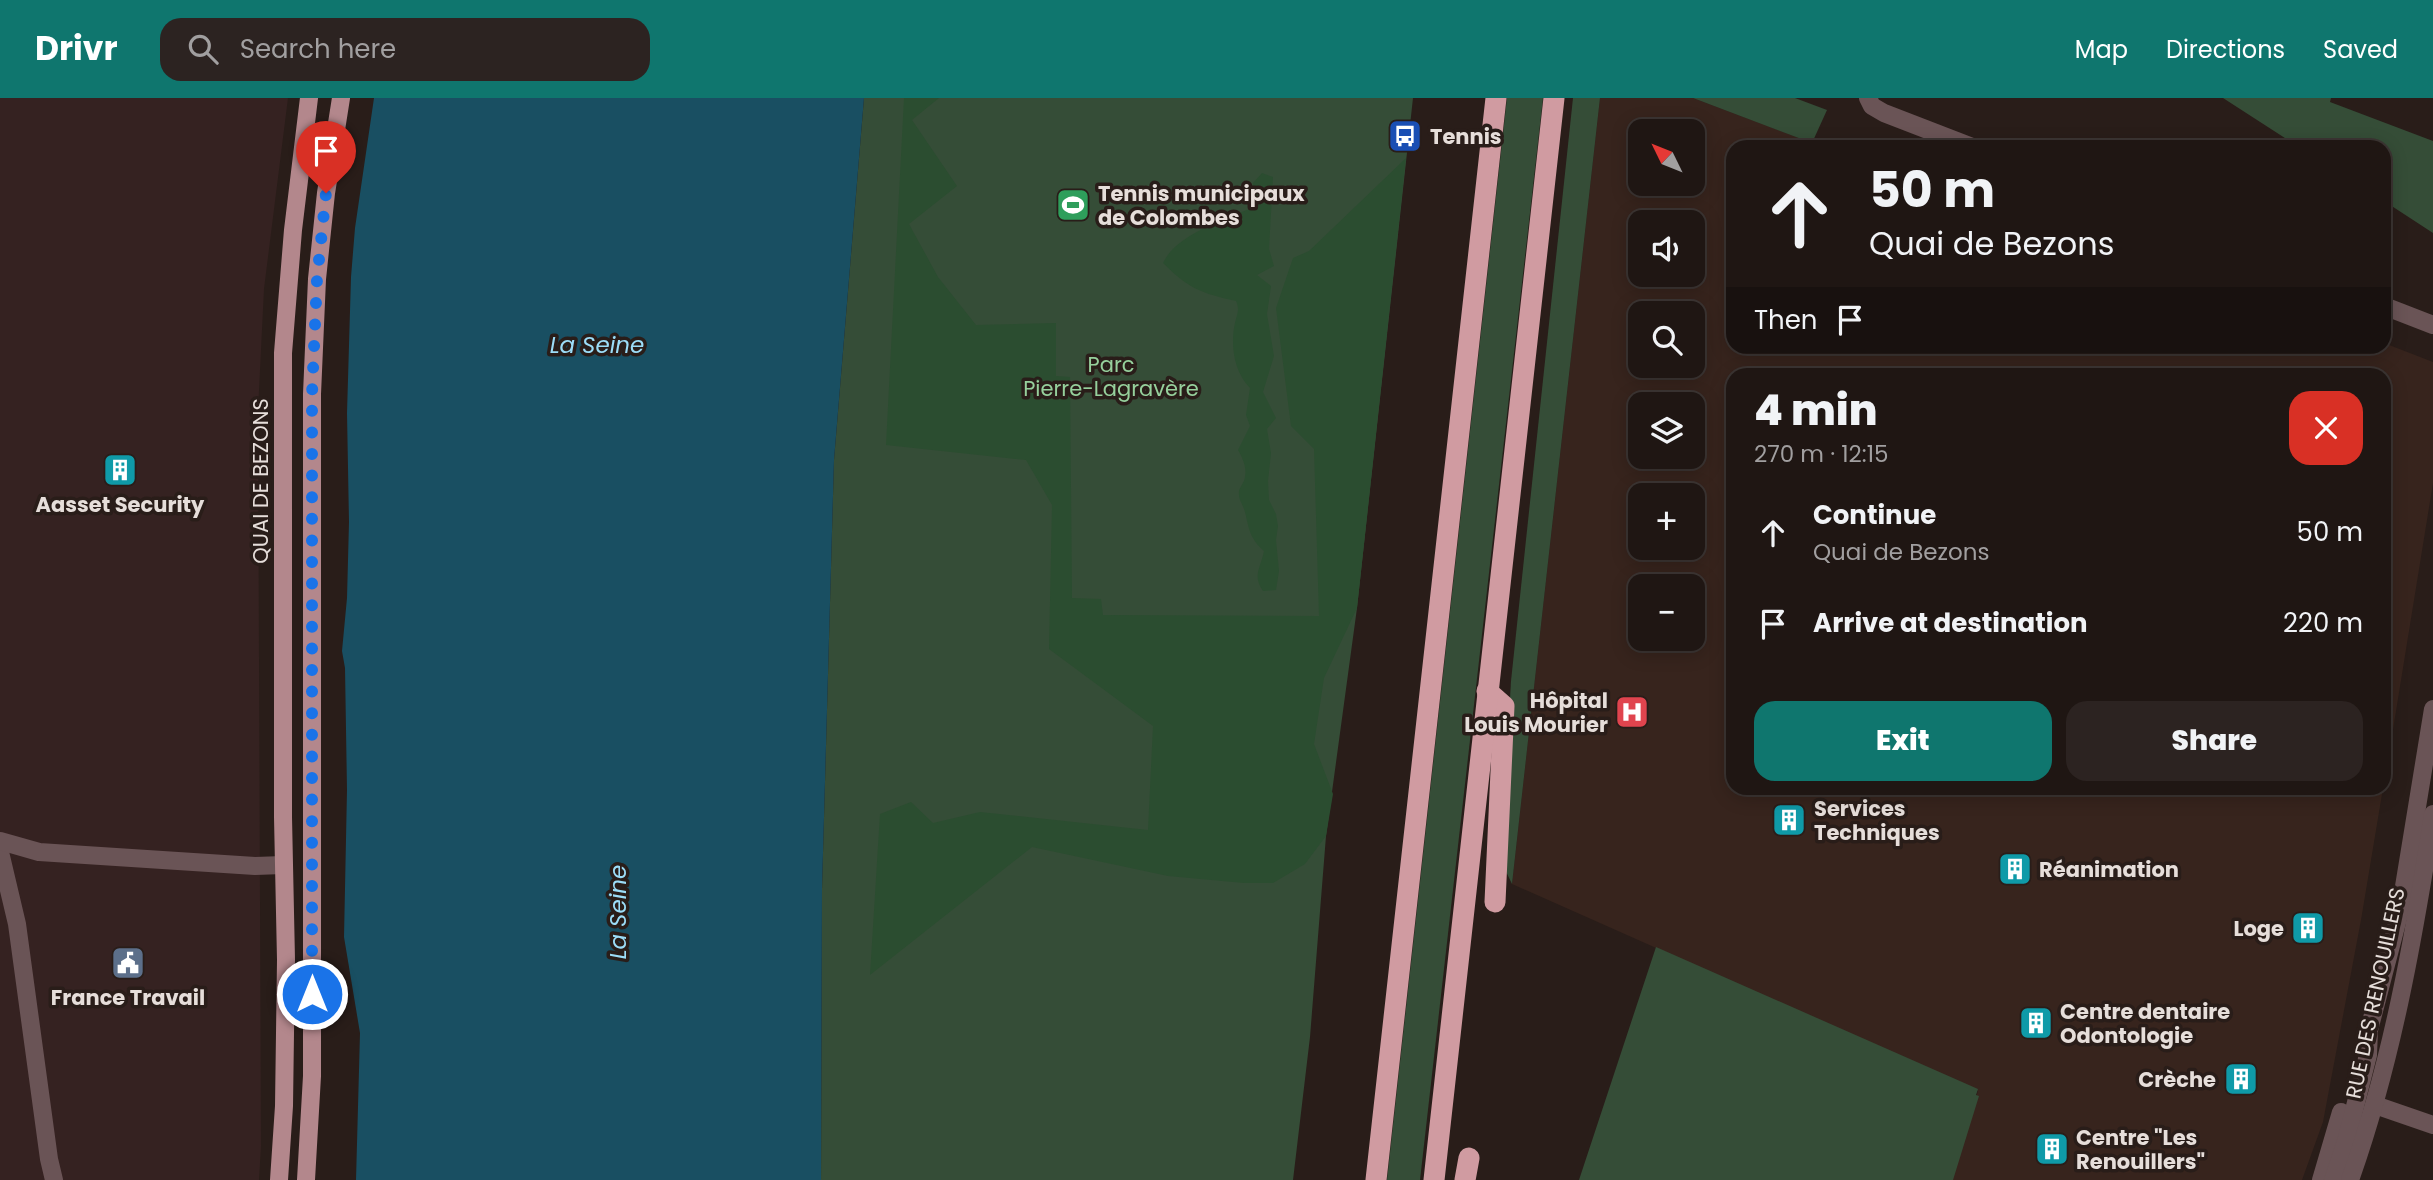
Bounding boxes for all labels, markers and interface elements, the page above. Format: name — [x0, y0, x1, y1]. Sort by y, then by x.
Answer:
search box — [160, 18, 650, 81]
text: Drivr — [35, 25, 118, 72]
icon: search — [184, 30, 222, 68]
text: Search here — [240, 31, 396, 67]
text: Map — [2075, 33, 2128, 66]
text: Directions — [2166, 33, 2285, 66]
text: Saved — [2323, 33, 2398, 66]
bus stop icon: Tennis — [1386, 117, 1424, 155]
north arrow — [1628, 119, 1704, 196]
map controls — [1628, 119, 1705, 651]
pin — [296, 121, 356, 193]
place label: Tennis — [1430, 122, 1502, 151]
icon: arrive — [307, 132, 345, 170]
text: 50 m — [1869, 156, 1995, 224]
icon: ahead — [1754, 168, 1845, 259]
place label: Tennis municipaux de Colombes — [1098, 179, 1305, 232]
sports icon: Tennis municipaux de Colombes — [1054, 186, 1092, 224]
button: sound — [1628, 210, 1705, 287]
text: Quai de Bezons — [1869, 221, 2114, 266]
button: search — [1628, 301, 1705, 378]
icon: arrive — [1831, 301, 1869, 339]
text: Then — [1754, 302, 1817, 338]
water label: La Seine — [550, 329, 644, 361]
park label: Parc Pierre-Lagravère — [1023, 350, 1199, 403]
text: 4 min — [1754, 381, 1878, 440]
button: close — [2289, 391, 2363, 465]
button: layers — [1628, 392, 1705, 469]
street label: QUAI DE BEZONS — [246, 398, 275, 564]
text: 270 m · 12:15 — [1754, 438, 1889, 470]
building icon: Aasset Security — [101, 451, 139, 489]
button: + — [1628, 483, 1705, 560]
place label: Aasset Security — [36, 490, 205, 519]
text: Continue — [1813, 497, 1936, 533]
icon: ahead — [1754, 514, 1792, 552]
text: 50 m — [2297, 514, 2363, 550]
text: Quai de Bezons — [1813, 536, 1989, 568]
button: − — [1628, 574, 1705, 651]
icon: arrive — [1754, 605, 1792, 643]
text: Arrive at destination — [1813, 605, 2088, 641]
text: 220 m — [2283, 605, 2363, 641]
place label: Hôpital Louis Mourier — [1464, 686, 1608, 739]
hospital icon: Hôpital Louis Mourier — [1613, 693, 1651, 731]
button: Exit — [1754, 701, 2052, 781]
button: Share — [2066, 701, 2363, 781]
place label: Services Techniques — [1814, 794, 1940, 847]
building icon: Services Techniques — [1770, 801, 1808, 839]
building icon: Réanimation — [1996, 850, 2034, 888]
place label: Réanimation — [2039, 855, 2179, 884]
water label: La Seine — [602, 865, 634, 959]
street label: RUE DES RENOUILLERS — [2338, 885, 2412, 1101]
building icon: Loge — [2289, 909, 2327, 947]
place label: Loge — [2233, 914, 2284, 943]
public building icon: France Travail — [109, 944, 147, 982]
position arrow — [275, 957, 349, 1031]
place label: France Travail — [51, 983, 205, 1012]
place label: Centre dentaire Odontologie — [2060, 997, 2230, 1050]
building icon: Centre dentaire Odontologie — [2017, 1004, 2055, 1042]
building icon: Crèche — [2222, 1060, 2260, 1098]
place label: Crèche — [2138, 1065, 2216, 1094]
place label: Centre "Les Renouillers" — [2076, 1123, 2205, 1176]
building icon: Centre "Les Renouillers" — [2033, 1130, 2071, 1168]

